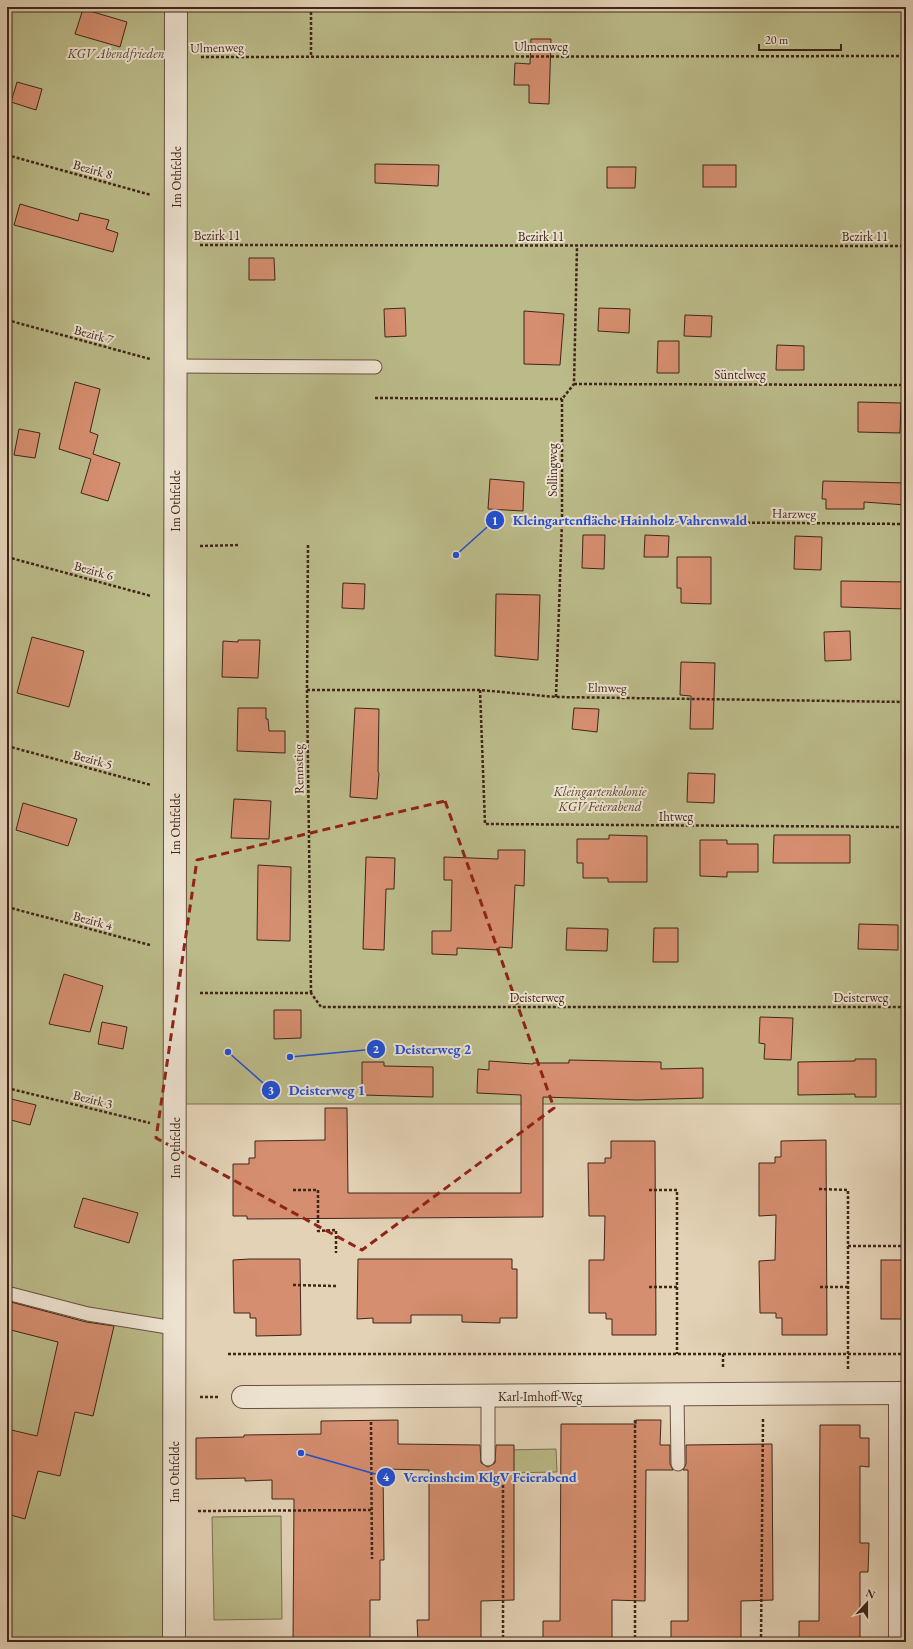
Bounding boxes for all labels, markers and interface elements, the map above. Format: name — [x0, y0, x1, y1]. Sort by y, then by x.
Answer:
scale bar — [759, 26, 841, 52]
text: 20 m — [765, 32, 789, 48]
street label: Ulmenweg — [514, 38, 568, 55]
street label: Ulmenweg — [190, 39, 244, 56]
park label: KGV Abendfrieden — [67, 45, 165, 62]
street label: Im Othfelde — [168, 146, 185, 208]
street label: Bezirk 8 — [71, 156, 114, 183]
street label: Bezirk 11 — [194, 227, 240, 244]
street label: Bezirk 11 — [518, 228, 564, 245]
street label: Bezirk 11 — [842, 228, 888, 245]
street label: Bezirk 7 — [72, 321, 116, 348]
street label: Süntelweg — [714, 366, 766, 383]
street label: Sollingweg — [544, 443, 561, 497]
street label: Im Othfelde — [167, 470, 184, 532]
street label: Harzweg — [772, 505, 817, 522]
callout: Kleingartenfläche Hainholz-Vahrenwald — [485, 507, 756, 533]
text: Kleingartenfläche Hainholz-Vahrenwald — [513, 511, 747, 529]
text: 1 — [492, 513, 498, 529]
street label: Bezirk 6 — [72, 557, 115, 584]
street label: Elmweg — [587, 679, 627, 696]
street label: Rennstieg — [290, 743, 307, 794]
street label: Bezirk 5 — [71, 746, 114, 773]
park label: Kleingartenkolonie KGV Feierabend — [553, 783, 647, 815]
street label: Im Othfelde — [167, 793, 184, 855]
street label: Ihtweg — [659, 808, 694, 825]
street label: Bezirk 4 — [71, 907, 115, 934]
street label: Deisterweg — [509, 989, 565, 1006]
street label: Deisterweg — [833, 989, 889, 1006]
callout: Deisterweg 2 — [366, 1036, 479, 1062]
text: Deisterweg 2 — [395, 1040, 472, 1058]
text: 2 — [373, 1041, 380, 1057]
callout: Deisterweg 1 — [261, 1077, 373, 1103]
text: Deisterweg 1 — [289, 1081, 365, 1099]
text: 3 — [268, 1082, 274, 1098]
street label: Bezirk 3 — [71, 1086, 114, 1113]
street label: Im Othfelde — [167, 1117, 184, 1179]
street label: Karl-Imhoff-Weg — [498, 1388, 582, 1405]
street label: Im Othfelde — [166, 1441, 183, 1503]
callout: Vereinsheim KlgV Feierabend — [376, 1464, 585, 1490]
text: Vereinsheim KlgV Feierabend — [403, 1468, 577, 1486]
text: 4 — [383, 1469, 390, 1485]
north arrow — [847, 1583, 887, 1623]
text: N — [864, 1586, 877, 1602]

